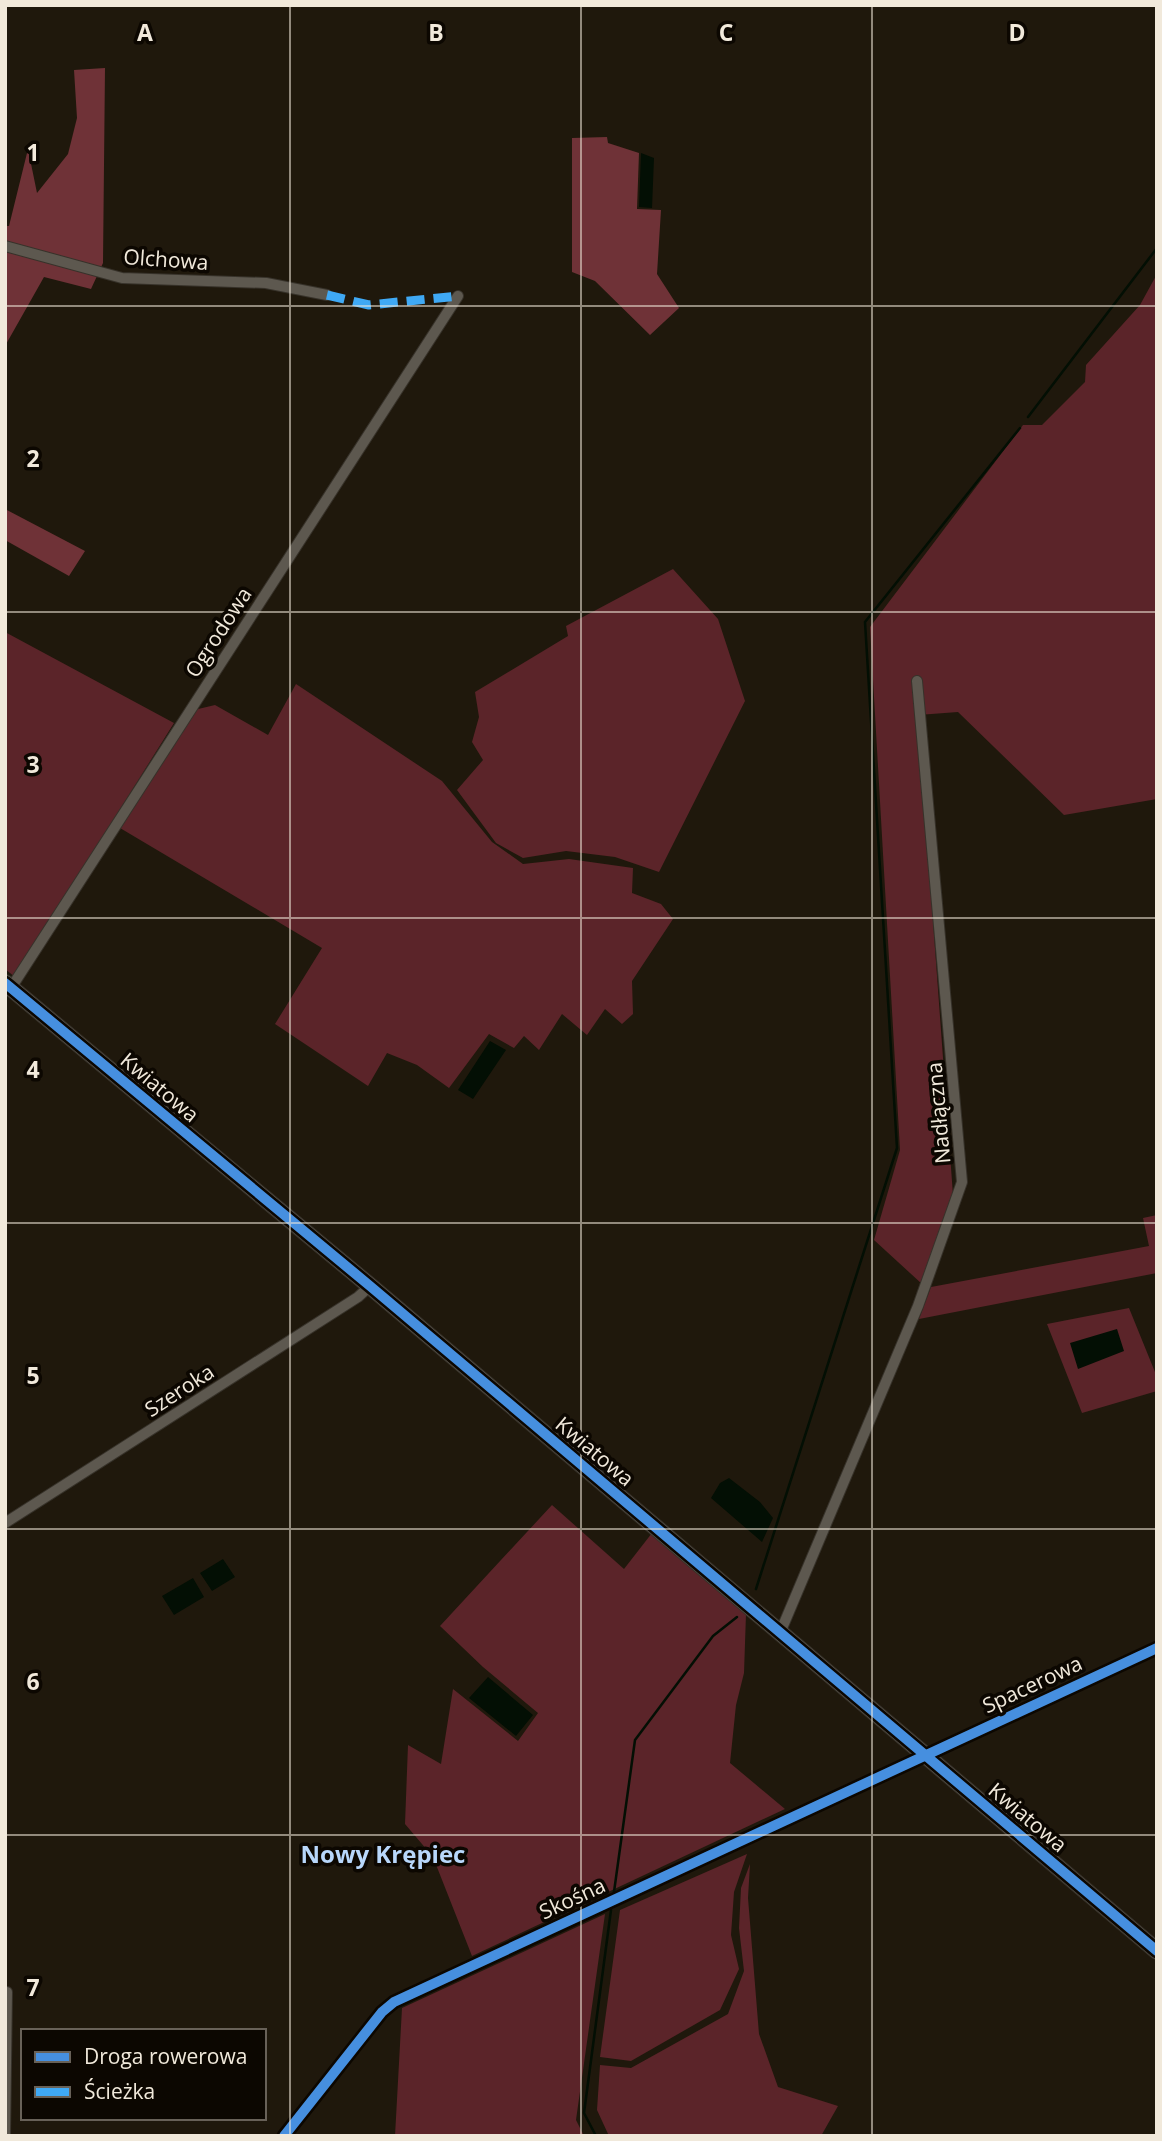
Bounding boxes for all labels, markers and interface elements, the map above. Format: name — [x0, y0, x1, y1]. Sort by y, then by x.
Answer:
text: A — [137, 16, 153, 48]
text: B — [428, 16, 444, 48]
text: C — [719, 16, 733, 48]
text: D — [1008, 16, 1026, 48]
text: 1 — [26, 136, 40, 168]
street label: Olchowa — [123, 242, 209, 276]
text: 2 — [26, 442, 40, 474]
street label: Ogrodowa — [178, 581, 258, 683]
text: 3 — [26, 748, 40, 780]
street label: Kwiatowa — [115, 1046, 205, 1128]
text: 4 — [26, 1053, 40, 1085]
street label: Nadłączna — [920, 1061, 956, 1165]
street label: Szeroka — [139, 1357, 219, 1423]
text: 5 — [26, 1359, 40, 1391]
street label: Kwiatowa — [550, 1410, 640, 1492]
street label: Spacerowa — [978, 1649, 1086, 1719]
text: 6 — [26, 1665, 40, 1697]
street label: Kwiatowa — [983, 1776, 1073, 1858]
district label: Nowy Krępiec — [301, 1837, 465, 1870]
street label: Skośna — [534, 1871, 610, 1925]
text: 7 — [26, 1971, 40, 2003]
legend — [21, 2029, 266, 2120]
text: Droga rowerowa — [84, 2042, 247, 2070]
text: Ścieżka — [84, 2077, 155, 2105]

